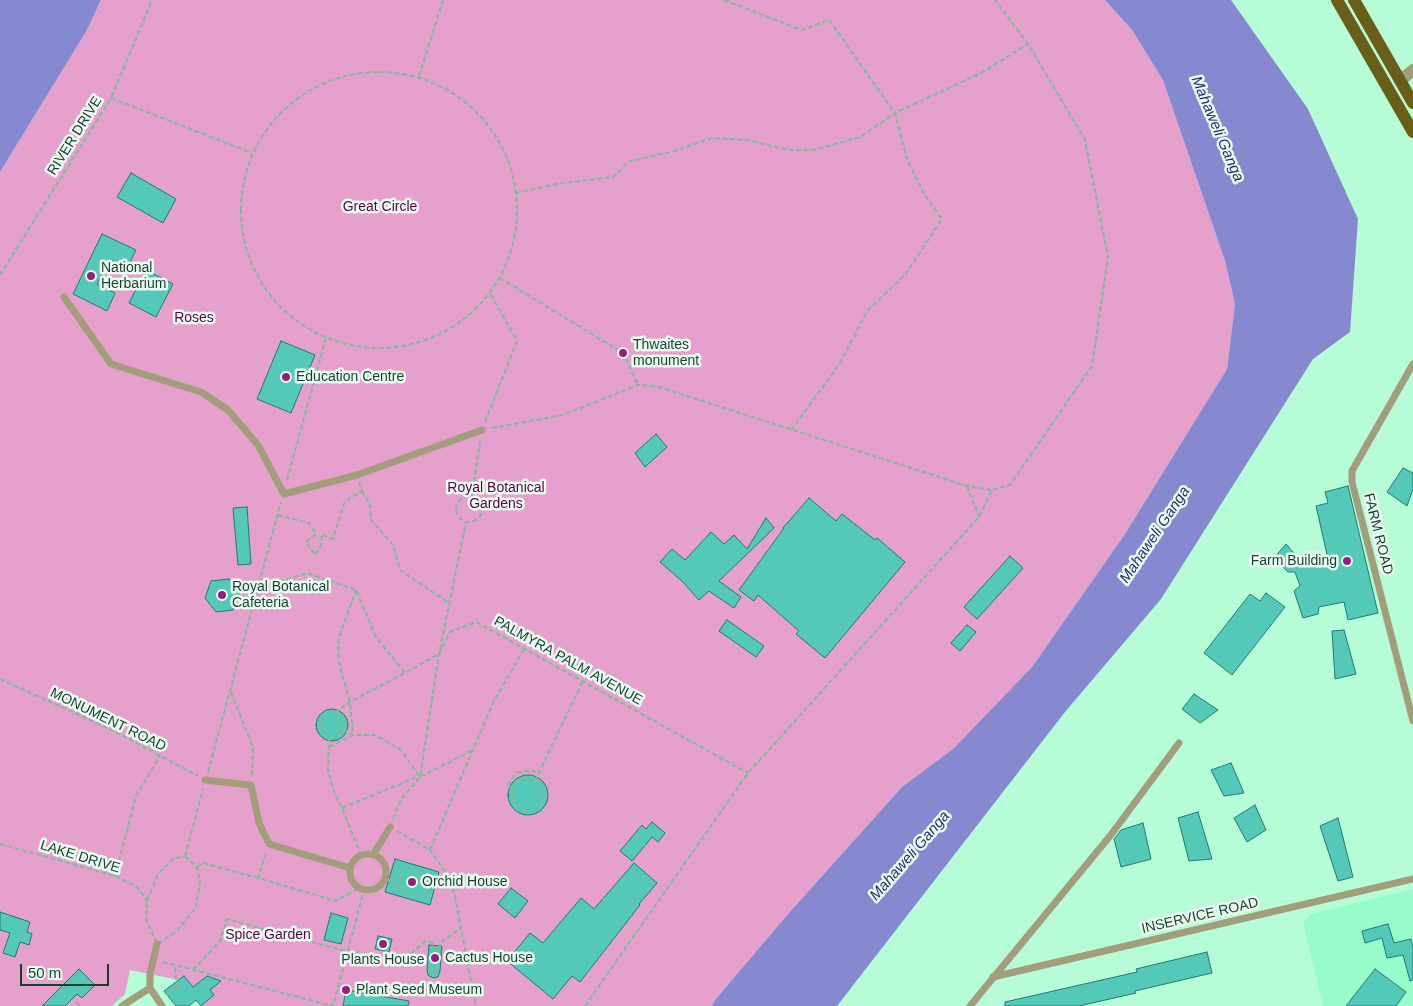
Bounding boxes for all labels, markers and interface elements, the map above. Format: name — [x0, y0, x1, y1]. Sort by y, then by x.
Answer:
water label: Mahaweli Ganga — [1187, 74, 1247, 184]
street label: RIVER DRIVE — [44, 94, 106, 178]
park label: Great Circle — [343, 199, 417, 215]
place label: National Herbarium — [101, 260, 166, 292]
marker: National Herbarium — [85, 270, 97, 282]
park label: Roses — [174, 310, 214, 326]
place label: Thwaites monument — [633, 337, 699, 370]
marker: Thwaites monument — [617, 347, 629, 359]
place label: Education Centre — [296, 369, 404, 385]
marker: Education Centre — [280, 371, 292, 383]
park label: Royal Botanical Gardens — [447, 480, 545, 512]
water label: Mahaweli Ganga — [1116, 483, 1194, 587]
street label: FARM ROAD — [1360, 492, 1396, 576]
place label: Farm Building — [1251, 553, 1337, 569]
marker: Farm Building — [1341, 555, 1353, 567]
place label: Royal Botanical Cafeteria — [232, 579, 329, 612]
marker: Royal Botanical Cafeteria — [216, 589, 228, 601]
street label: PALMYRA PALM AVENUE — [491, 613, 645, 709]
street label: MONUMENT ROAD — [47, 685, 169, 755]
water label: Mahaweli Ganga — [866, 808, 954, 904]
street label: LAKE DRIVE — [38, 837, 122, 877]
place label: Orchid House — [422, 874, 508, 890]
marker: Orchid House — [406, 876, 418, 888]
street label: INSERVICE ROAD — [1140, 894, 1260, 938]
park label: Spice Garden — [225, 927, 311, 943]
marker: Plants House — [377, 938, 389, 950]
place label: Cactus House — [445, 950, 533, 966]
place label: Plants House — [341, 952, 425, 968]
marker: Cactus House — [429, 952, 441, 964]
scale bar — [22, 954, 111, 986]
text: 50 m — [28, 964, 61, 981]
place label: Plant Seed Museum — [356, 982, 482, 998]
marker: Plant Seed Museum — [340, 984, 352, 996]

